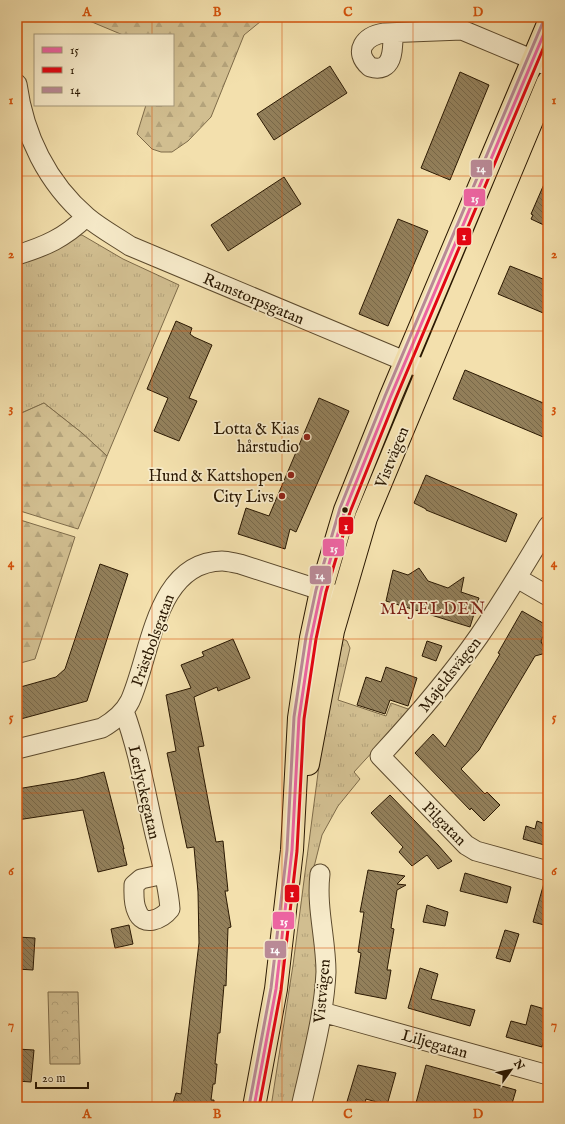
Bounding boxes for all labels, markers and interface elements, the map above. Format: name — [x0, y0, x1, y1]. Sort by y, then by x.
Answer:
text: A — [82, 4, 93, 21]
text: B — [213, 4, 222, 21]
text: C — [343, 4, 353, 21]
text: D — [473, 4, 484, 21]
legend — [34, 34, 174, 106]
text: 15 — [70, 43, 79, 58]
text: 1 — [70, 63, 74, 78]
text: 14 — [70, 83, 80, 98]
text: 1 — [9, 92, 14, 109]
text: 1 — [552, 92, 557, 109]
line badge: 14 — [470, 159, 493, 178]
text: 14 — [476, 162, 486, 176]
line badge: 15 — [463, 188, 486, 207]
text: 15 — [471, 192, 479, 206]
line badge: 1 — [456, 227, 472, 246]
text: 1 — [462, 230, 466, 244]
text: 2 — [8, 246, 14, 263]
text: 2 — [551, 246, 557, 263]
street label: Ramstorpsgatan — [200, 270, 307, 330]
text: 3 — [9, 400, 14, 417]
text: 3 — [552, 400, 557, 417]
place label: Lotta & Kias hårstudio — [214, 420, 299, 458]
street label: Vistvägen — [371, 424, 414, 492]
marker: Lotta & Kias hårstudio — [302, 432, 312, 442]
place label: Hund & Kattshopen — [148, 467, 283, 487]
marker: Hund & Kattshopen — [286, 470, 296, 480]
place label: City Livs — [213, 488, 274, 508]
marker: City Livs — [277, 491, 287, 501]
unlabelled marker — [340, 505, 350, 515]
line badge: 1 — [338, 516, 354, 535]
text: 1 — [344, 520, 348, 534]
line badge: 15 — [322, 538, 345, 557]
text: 15 — [330, 542, 338, 556]
text: 4 — [8, 555, 15, 572]
text: 4 — [551, 555, 558, 572]
line badge: 14 — [309, 565, 332, 585]
text: 14 — [315, 569, 325, 583]
street label: Prästbolsgatan — [128, 591, 180, 690]
district label: MAJELDEN — [380, 599, 486, 620]
street label: Majeldsvägen — [415, 633, 486, 717]
text: 5 — [9, 709, 14, 726]
text: 5 — [552, 709, 557, 726]
street label: Lerlyckegatan — [123, 744, 164, 842]
street label: Pilgatan — [417, 798, 470, 851]
text: 6 — [8, 863, 14, 880]
text: 6 — [551, 863, 557, 880]
line badge: 1 — [284, 884, 300, 903]
text: 1 — [290, 887, 294, 901]
line badge: 15 — [272, 911, 295, 930]
text: 15 — [280, 915, 288, 929]
line badge: 14 — [264, 940, 287, 959]
text: 14 — [270, 943, 280, 957]
street label: Vistvägen — [310, 958, 336, 1025]
text: 7 — [8, 1017, 14, 1034]
text: 7 — [551, 1017, 557, 1034]
street label: Liljegatan — [399, 1026, 470, 1064]
north arrow — [491, 1050, 531, 1090]
text: N — [510, 1056, 527, 1073]
scale bar — [36, 1064, 88, 1090]
text: 20 m — [42, 1071, 65, 1086]
text: A — [82, 1106, 93, 1123]
text: B — [213, 1106, 222, 1123]
text: C — [343, 1106, 353, 1123]
text: D — [473, 1106, 484, 1123]

